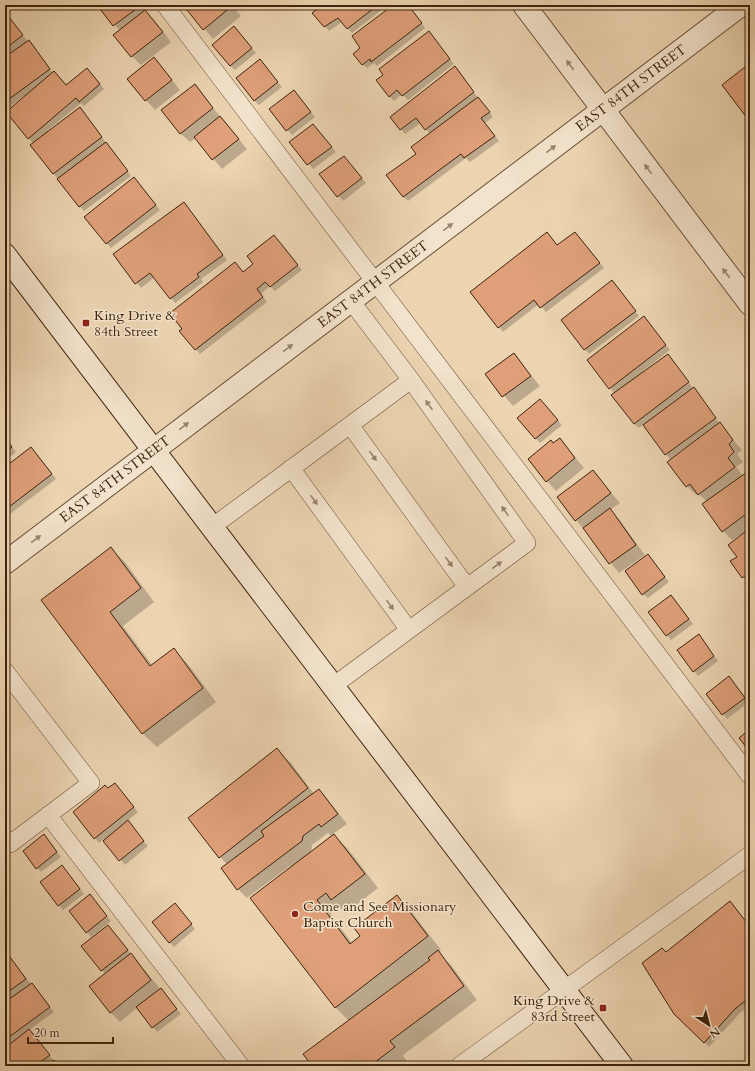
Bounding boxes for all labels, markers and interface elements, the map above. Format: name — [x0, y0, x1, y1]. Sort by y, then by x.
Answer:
street label: EAST 84TH STREET — [572, 40, 690, 136]
one-way arrow — [565, 60, 574, 71]
one-way arrow — [546, 145, 557, 153]
one-way arrow — [644, 164, 652, 175]
one-way arrow — [442, 223, 453, 231]
street label: EAST 84TH STREET — [314, 236, 432, 332]
one-way arrow — [722, 267, 731, 278]
place label: King Drive & 84th Street — [94, 306, 177, 341]
marker: King Drive & 84th Street — [81, 318, 91, 328]
one-way arrow — [283, 344, 294, 352]
one-way arrow — [425, 400, 433, 411]
one-way arrow — [179, 422, 190, 431]
street label: EAST 84TH STREET — [56, 431, 174, 527]
one-way arrow — [369, 451, 377, 462]
one-way arrow — [310, 494, 318, 505]
one-way arrow — [501, 506, 509, 517]
one-way arrow — [31, 535, 41, 543]
one-way arrow — [445, 557, 453, 567]
one-way arrow — [492, 561, 503, 569]
one-way arrow — [386, 600, 394, 610]
place label: Come and See Missionary Baptist Church — [303, 897, 457, 932]
marker: Come and See Missionary Baptist Church — [290, 909, 300, 919]
place label: King Drive & 83rd Street — [513, 991, 596, 1026]
marker: King Drive & 83rd Street — [598, 1003, 608, 1013]
north arrow — [689, 1005, 729, 1045]
scale bar — [28, 1019, 113, 1045]
text: N — [706, 1024, 723, 1042]
text: 20 m — [34, 1025, 61, 1041]

